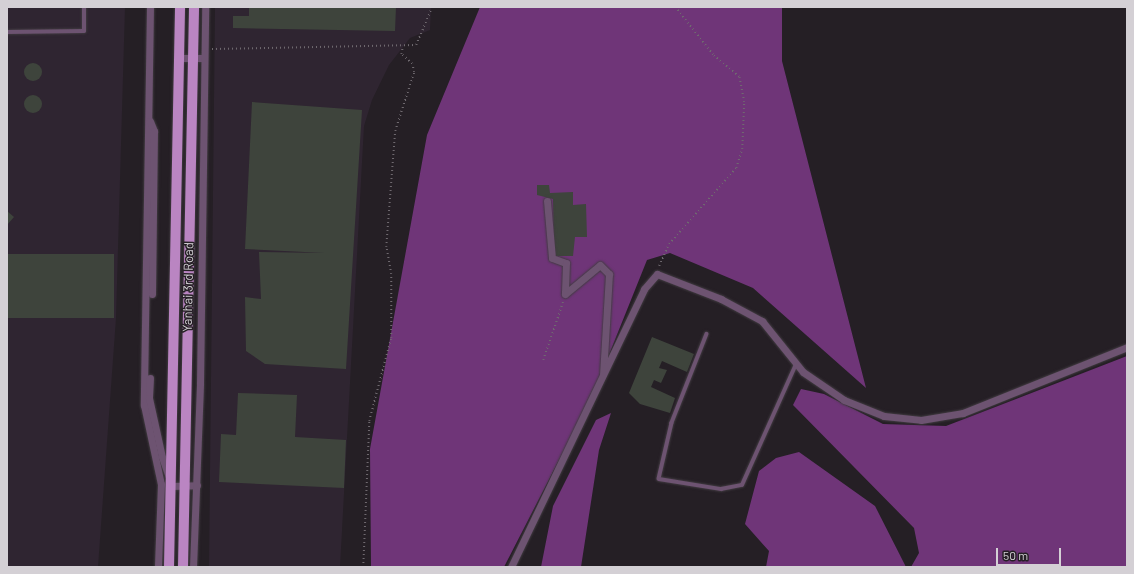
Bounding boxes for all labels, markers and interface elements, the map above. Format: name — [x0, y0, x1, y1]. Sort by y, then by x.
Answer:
street label: Yanhai 3rd Road — [179, 242, 197, 332]
scale bar — [998, 540, 1063, 566]
text: 50 m — [1003, 548, 1028, 562]

